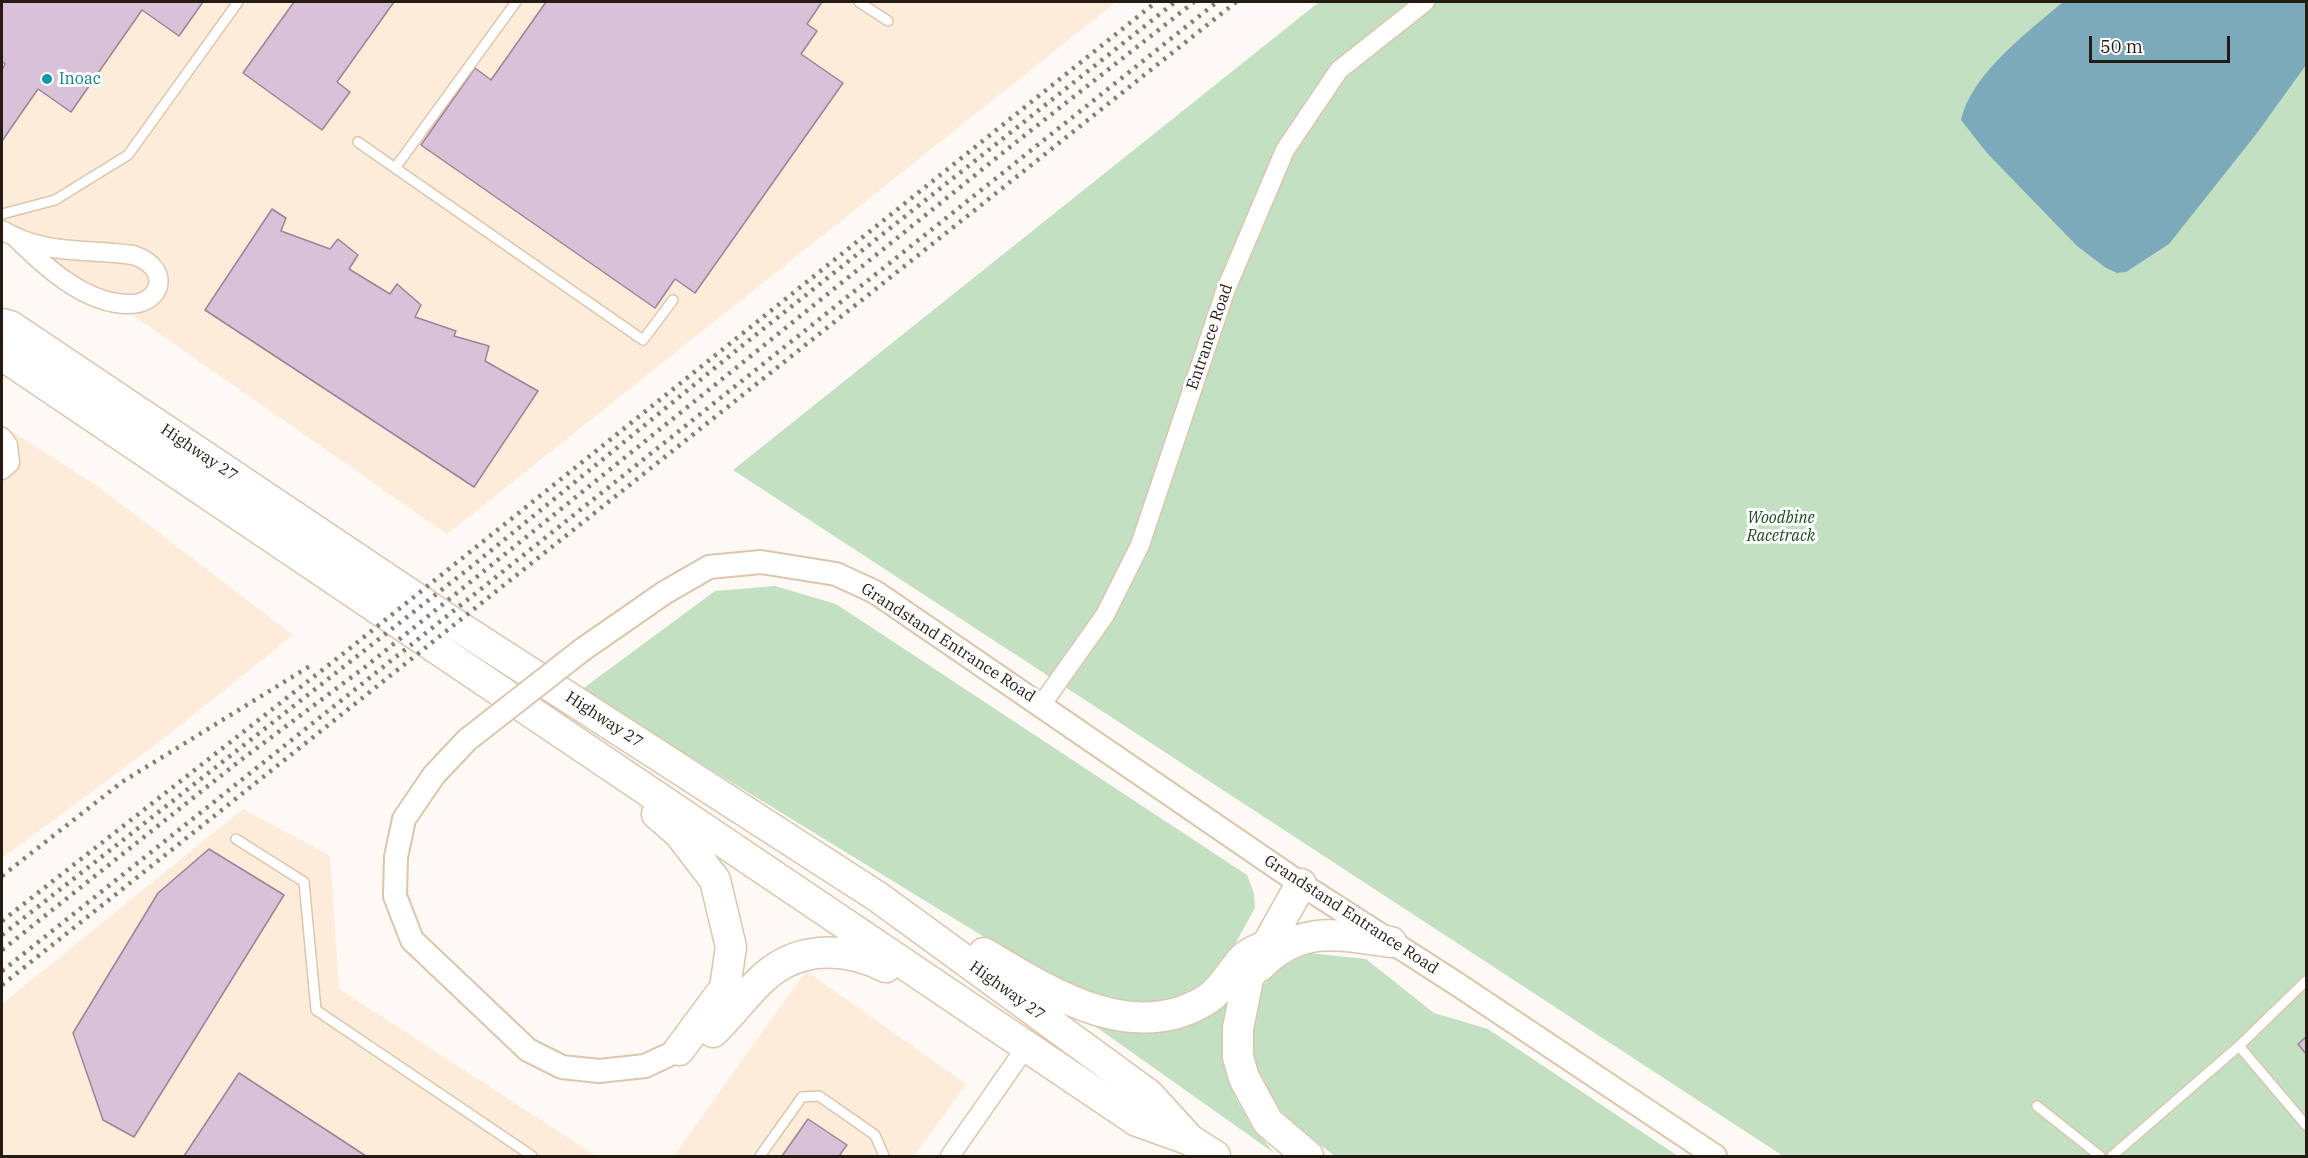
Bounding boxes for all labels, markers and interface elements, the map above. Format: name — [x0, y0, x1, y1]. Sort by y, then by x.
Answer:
scale bar — [2092, 24, 2233, 62]
text: 50 m — [2100, 35, 2143, 58]
place label: Inoac — [59, 69, 101, 89]
marker: Inoac — [40, 72, 54, 86]
street label: Entrance Road — [1183, 282, 1237, 392]
street label: Highway 27 — [157, 420, 241, 486]
park label: Woodbine Racetrack — [1747, 508, 1815, 546]
street label: Grandstand Entrance Road — [857, 579, 1039, 707]
street label: Highway 27 — [562, 688, 646, 752]
street label: Grandstand Entrance Road — [1260, 851, 1442, 979]
street label: Highway 27 — [966, 957, 1048, 1025]

